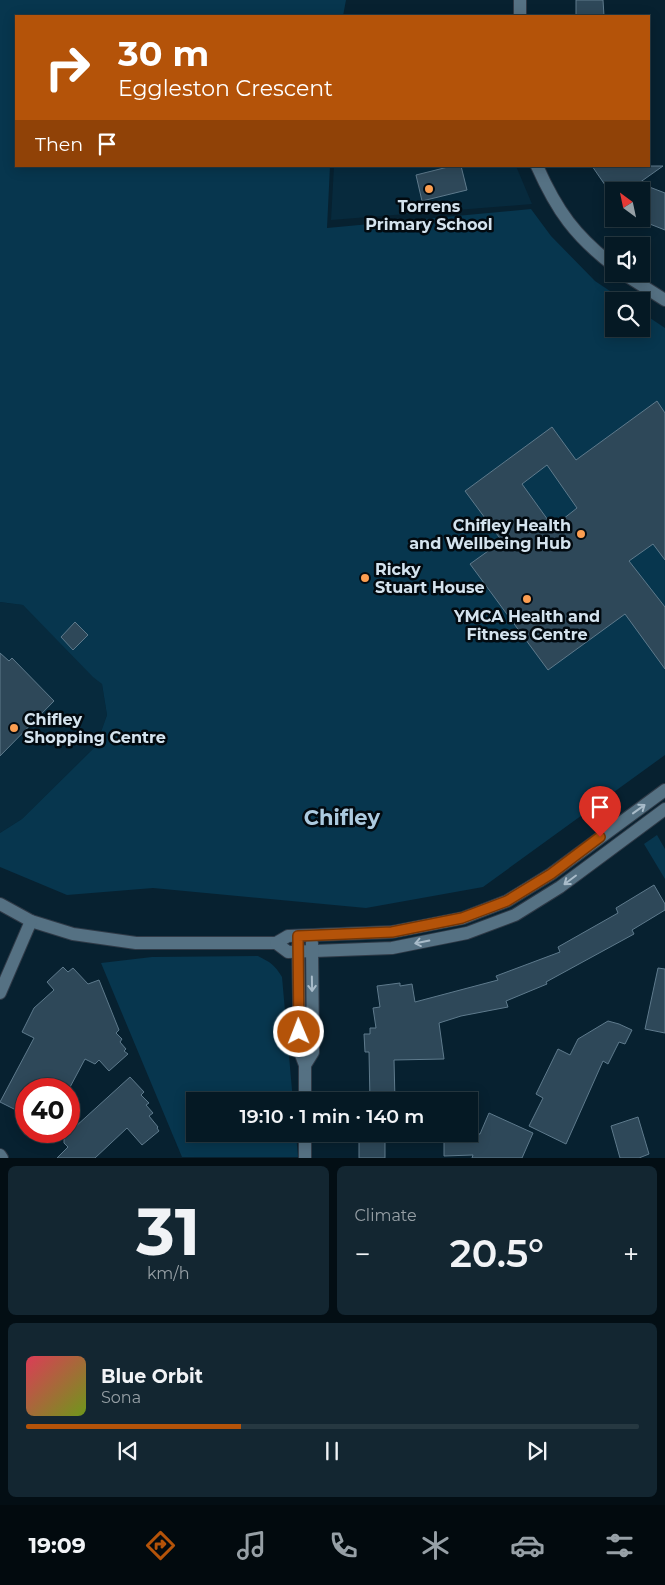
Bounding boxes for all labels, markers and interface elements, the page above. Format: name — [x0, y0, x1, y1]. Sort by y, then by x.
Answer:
text: 30 m — [118, 32, 209, 75]
icon: right — [35, 35, 100, 100]
text: Eggleston Crescent — [118, 75, 333, 102]
icon: arrive — [93, 130, 121, 158]
text: Then — [35, 133, 83, 156]
north arrow — [605, 182, 650, 228]
map controls — [605, 182, 650, 337]
marker: Torrens Primary School — [423, 183, 435, 195]
place label: Torrens Primary School — [365, 197, 493, 234]
button: sound — [605, 237, 650, 282]
button: search — [605, 292, 650, 337]
place label: Chifley Health and Wellbeing Hub — [409, 516, 571, 553]
marker: Chifley Health and Wellbeing Hub — [575, 528, 587, 540]
place label: Ricky Stuart House — [375, 560, 485, 597]
marker: Ricky Stuart House — [359, 572, 371, 584]
marker: YMCA Health and Fitness Centre — [521, 593, 533, 605]
place label: YMCA Health and Fitness Centre — [453, 607, 600, 644]
place label: Chifley Shopping Centre — [24, 710, 166, 747]
marker: Chifley Shopping Centre — [8, 722, 20, 734]
pin — [579, 786, 621, 837]
icon: arrive — [586, 793, 614, 821]
one-way arrow — [632, 804, 646, 814]
district label: Chifley — [304, 805, 381, 830]
one-way arrow — [563, 875, 577, 885]
one-way arrow — [414, 938, 430, 948]
one-way arrow — [308, 975, 317, 991]
position arrow — [272, 1005, 324, 1057]
speed limit sign: 40 — [15, 1078, 80, 1143]
text: 19:10 · 1 min · 140 m — [240, 1105, 424, 1128]
text: 31 — [136, 1192, 200, 1271]
text: Climate — [355, 1206, 417, 1225]
text: 20.5° — [450, 1230, 544, 1277]
text: − — [355, 1237, 371, 1271]
text: + — [623, 1237, 639, 1271]
text: km/h — [147, 1264, 190, 1283]
text: Blue Orbit — [101, 1365, 203, 1388]
text: Sona — [101, 1388, 141, 1407]
icon: previous — [114, 1437, 142, 1465]
icon: pause — [318, 1437, 346, 1465]
icon: next — [523, 1437, 551, 1465]
icon: directions — [143, 1528, 178, 1563]
icon: music — [234, 1528, 269, 1563]
icon: phone — [326, 1528, 361, 1563]
icon: climate — [418, 1528, 453, 1563]
icon: car — [510, 1528, 545, 1563]
icon: filters — [602, 1528, 637, 1563]
text: 19:09 — [28, 1532, 86, 1559]

